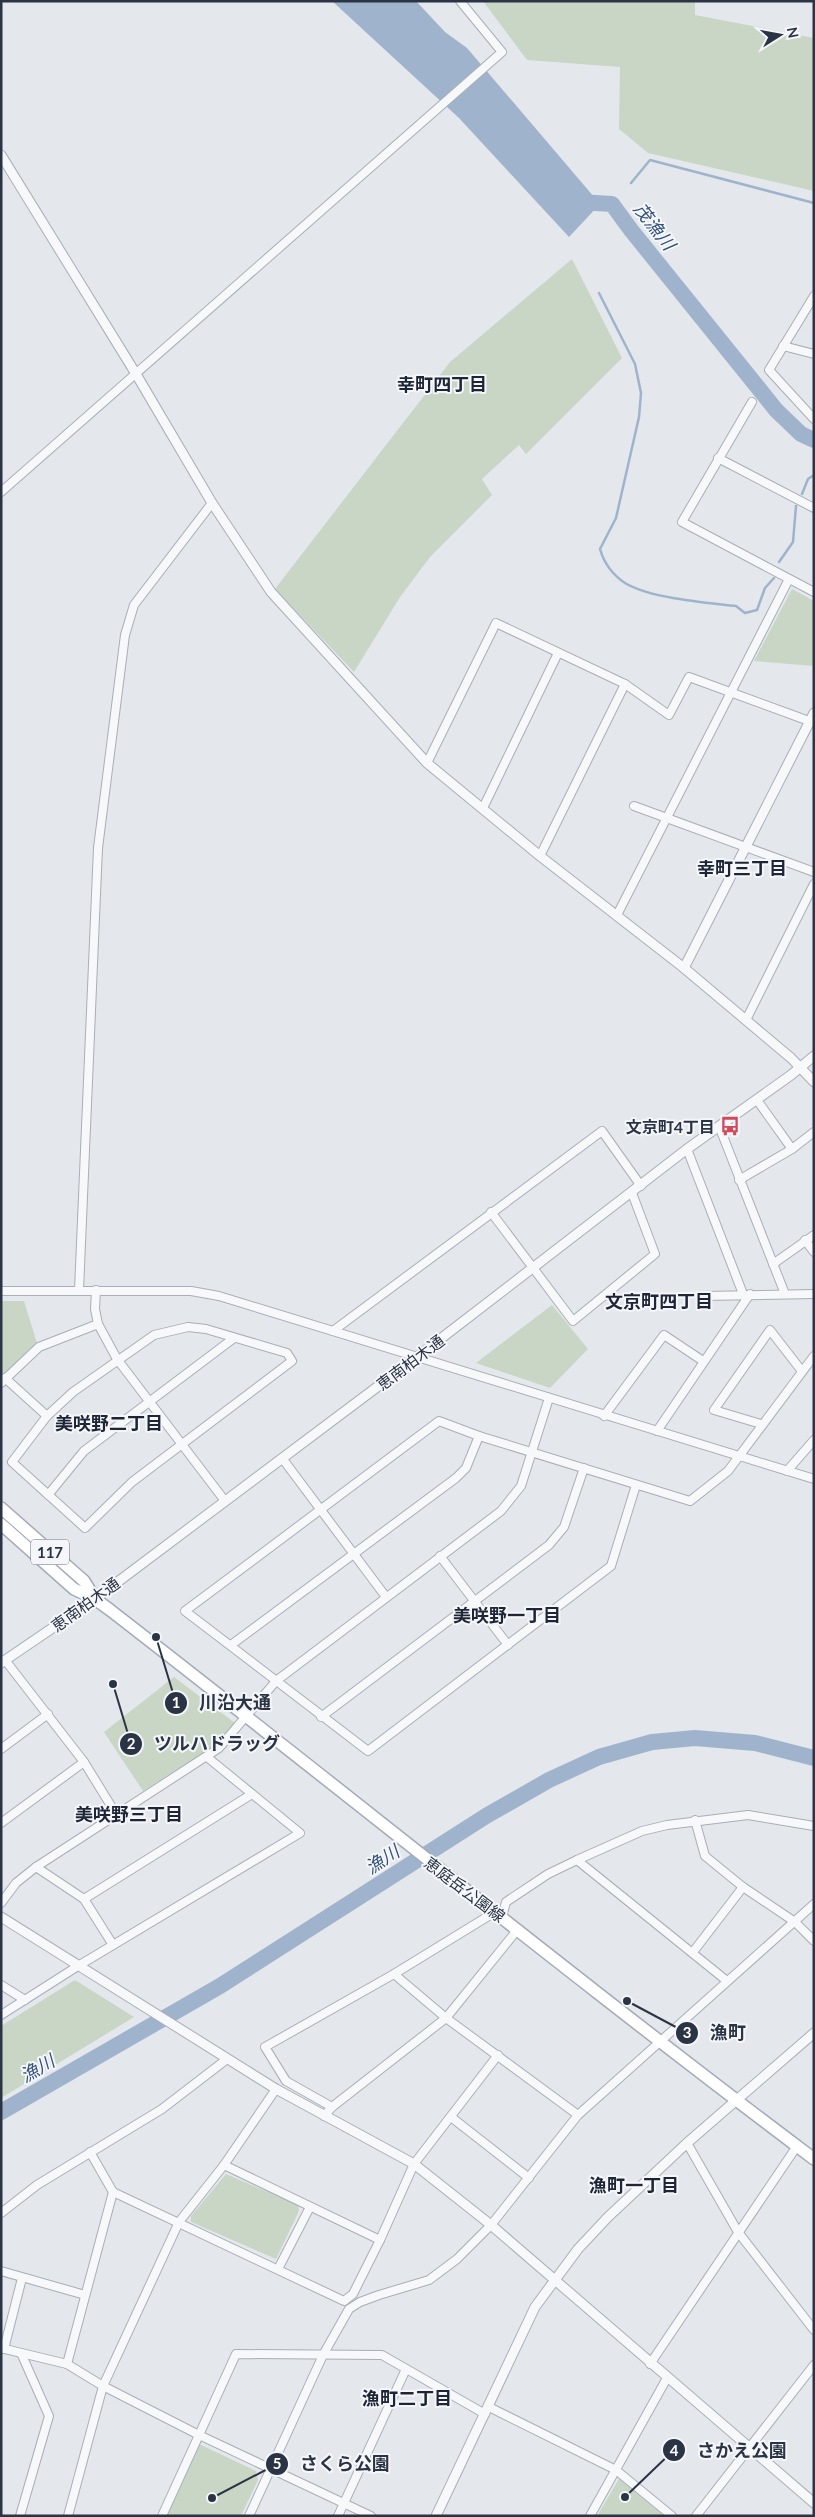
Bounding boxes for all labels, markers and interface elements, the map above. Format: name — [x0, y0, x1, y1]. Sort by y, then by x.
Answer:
north arrow — [755, 10, 805, 60]
text: N — [784, 26, 803, 39]
water label: 茂漁川 — [630, 198, 682, 256]
district label: 幸町四丁目 — [397, 373, 487, 395]
district label: 幸町三丁目 — [697, 857, 787, 879]
bus stop icon: 文京町4丁目 — [719, 1115, 741, 1137]
place label: 文京町4丁目 — [626, 1117, 715, 1136]
district label: 文京町四丁目 — [605, 1290, 713, 1312]
street label: 恵南柏木通 — [372, 1330, 448, 1394]
district label: 美咲野二丁目 — [55, 1412, 163, 1434]
road number: 117 — [31, 1540, 69, 1564]
street label: 恵南柏木通 — [47, 1573, 123, 1635]
district label: 美咲野一丁目 — [453, 1604, 561, 1626]
callout: 川沿大通 — [164, 1686, 281, 1719]
text: 川沿大通 — [199, 1691, 271, 1713]
text: 1 — [172, 1693, 180, 1711]
callout: ツルハドラッグ — [119, 1728, 290, 1761]
text: ツルハドラッグ — [154, 1732, 280, 1754]
text: 2 — [127, 1734, 136, 1752]
district label: 美咲野三丁目 — [75, 1803, 183, 1825]
water label: 漁川 — [361, 1839, 405, 1878]
street label: 恵庭岳公園線 — [421, 1853, 509, 1925]
callout: 漁町 — [675, 2016, 756, 2049]
text: 漁町 — [710, 2021, 746, 2043]
text: 3 — [683, 2023, 691, 2041]
water label: 漁川 — [16, 2048, 60, 2087]
district label: 漁町一丁目 — [589, 2174, 679, 2196]
district label: 漁町二丁目 — [362, 2387, 452, 2409]
callout: さかえ公園 — [662, 2434, 797, 2467]
text: さかえ公園 — [697, 2439, 787, 2461]
text: 4 — [670, 2441, 679, 2459]
callout: さくら公園 — [265, 2447, 400, 2480]
text: さくら公園 — [300, 2452, 390, 2474]
text: 5 — [273, 2454, 281, 2472]

